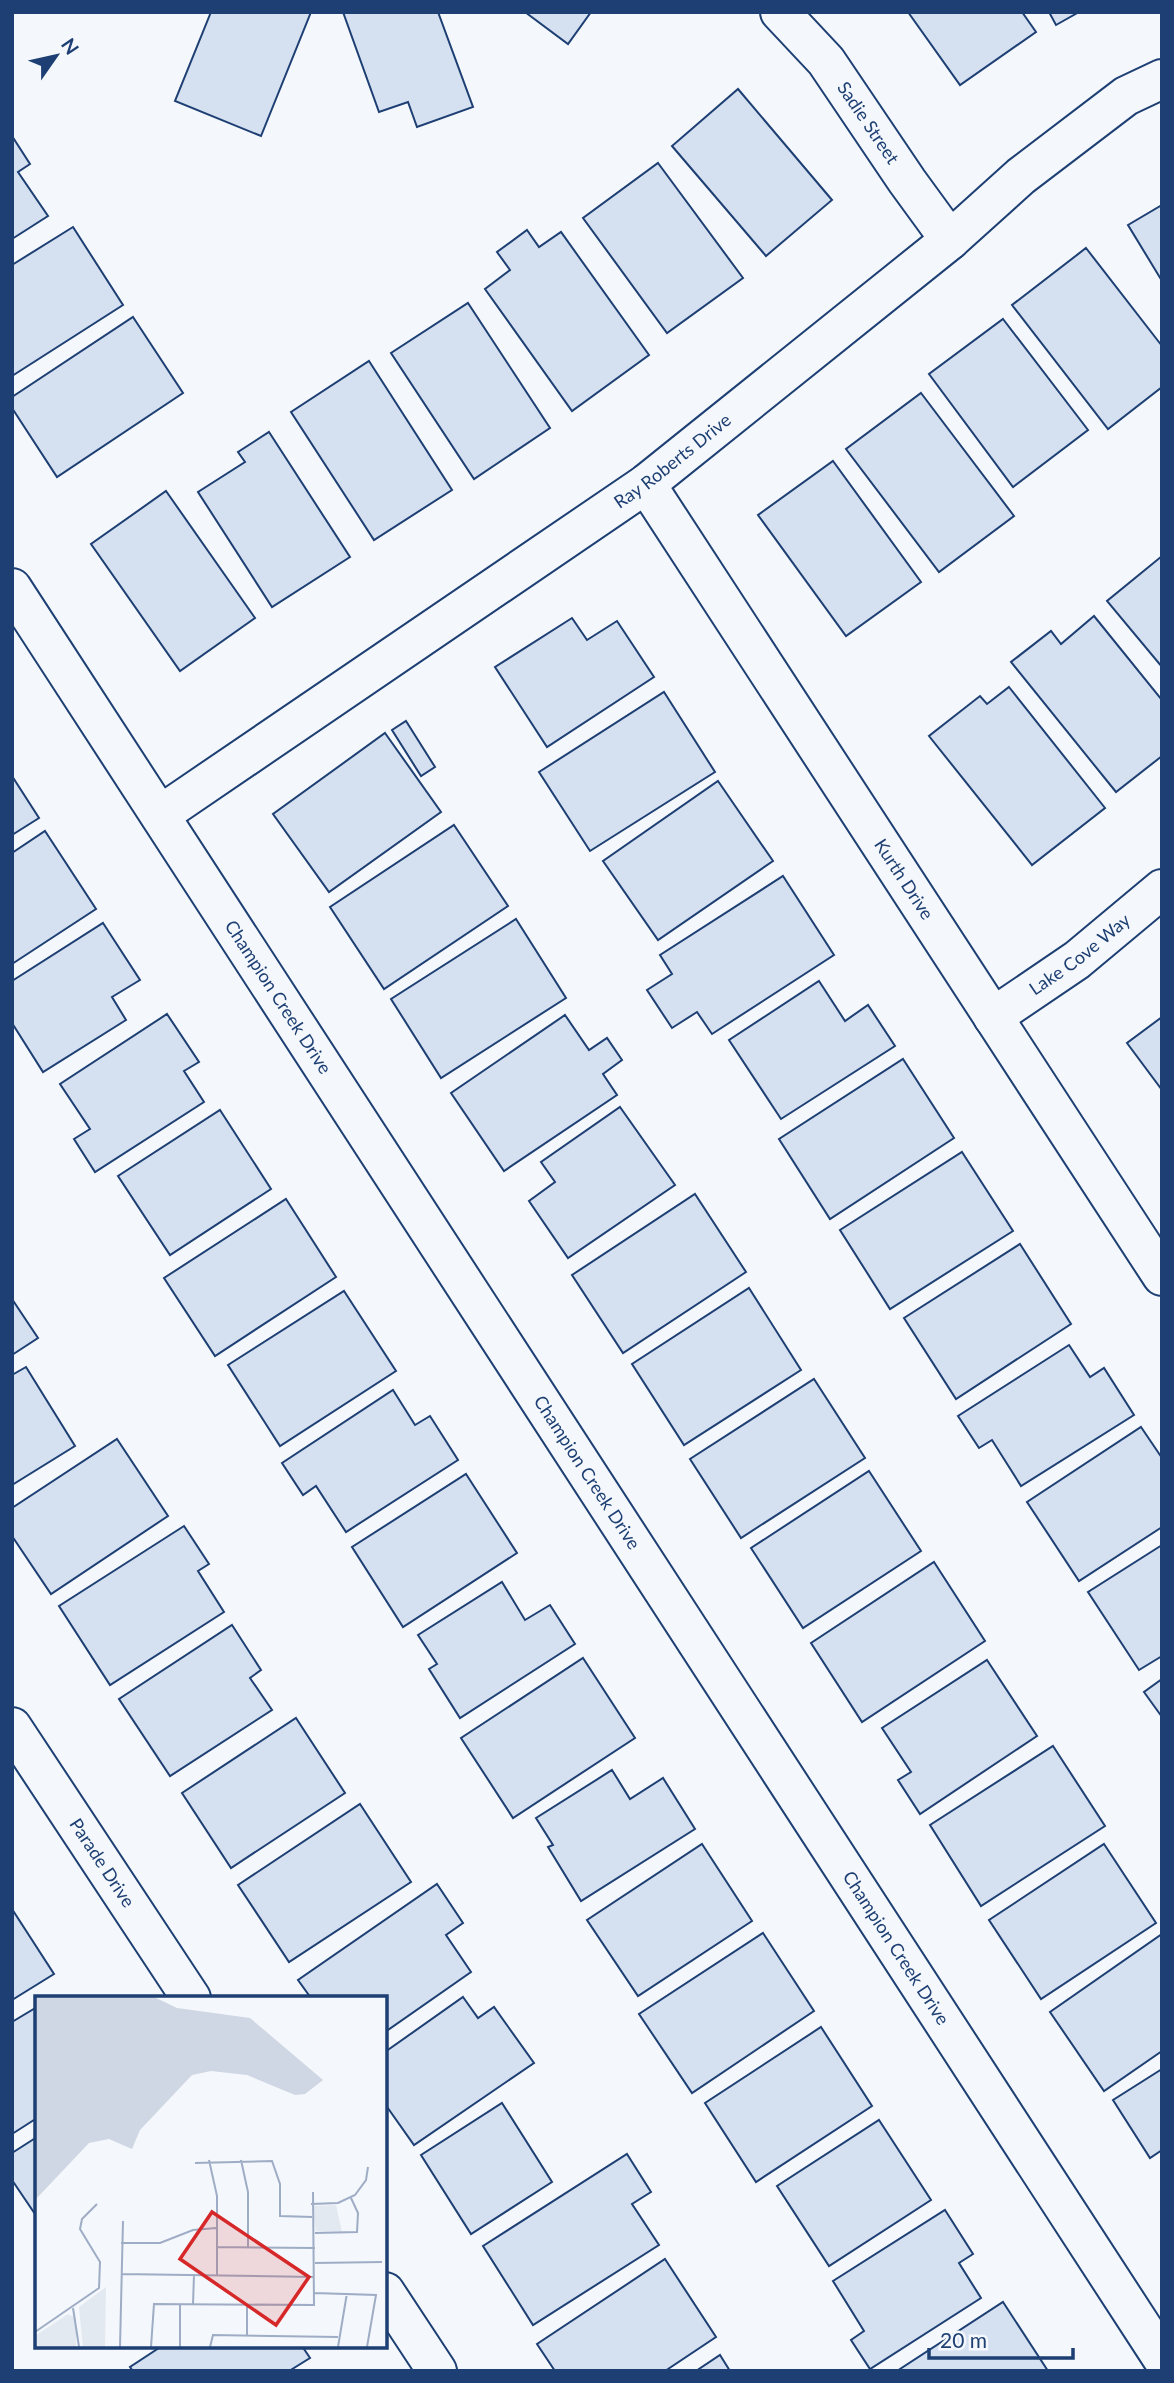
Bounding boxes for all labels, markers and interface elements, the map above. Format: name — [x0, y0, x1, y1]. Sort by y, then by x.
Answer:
north arrow — [21, 21, 91, 91]
text: N — [57, 34, 84, 59]
street label: Sadie Street — [833, 77, 905, 168]
street label: Ray Roberts Drive — [609, 408, 735, 513]
street label: Kurth Drive — [870, 834, 939, 924]
street label: Lake Cove Way — [1025, 908, 1135, 999]
street label: Champion Creek Drive — [221, 916, 337, 1078]
street label: Champion Creek Drive — [530, 1391, 646, 1553]
street label: Parade Drive — [65, 1814, 140, 1911]
street label: Champion Creek Drive — [839, 1867, 955, 2029]
inset map — [35, 1996, 387, 2348]
scale bar — [929, 2316, 1072, 2360]
text: 20 m — [940, 2327, 987, 2352]

